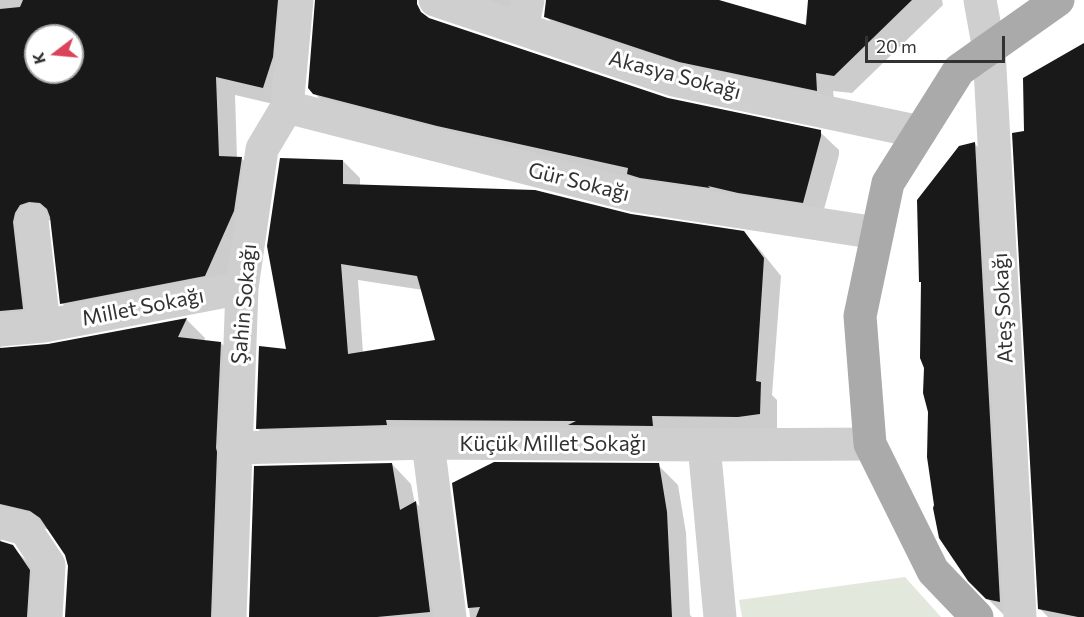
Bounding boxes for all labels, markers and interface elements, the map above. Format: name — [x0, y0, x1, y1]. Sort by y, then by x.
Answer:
north arrow — [24, 24, 84, 84]
scale bar — [868, 24, 1008, 62]
text: 20 m — [876, 35, 917, 57]
street label: Akasya Sokağı — [606, 45, 744, 105]
text: K — [27, 51, 49, 67]
street label: Gür Sokağı — [526, 157, 632, 207]
street label: Şahin Sokağı — [226, 243, 262, 365]
street label: Ateş Sokağı — [988, 252, 1018, 364]
street label: Millet Sokağı — [80, 283, 206, 331]
street label: Küçük Millet Sokağı — [460, 431, 646, 457]

